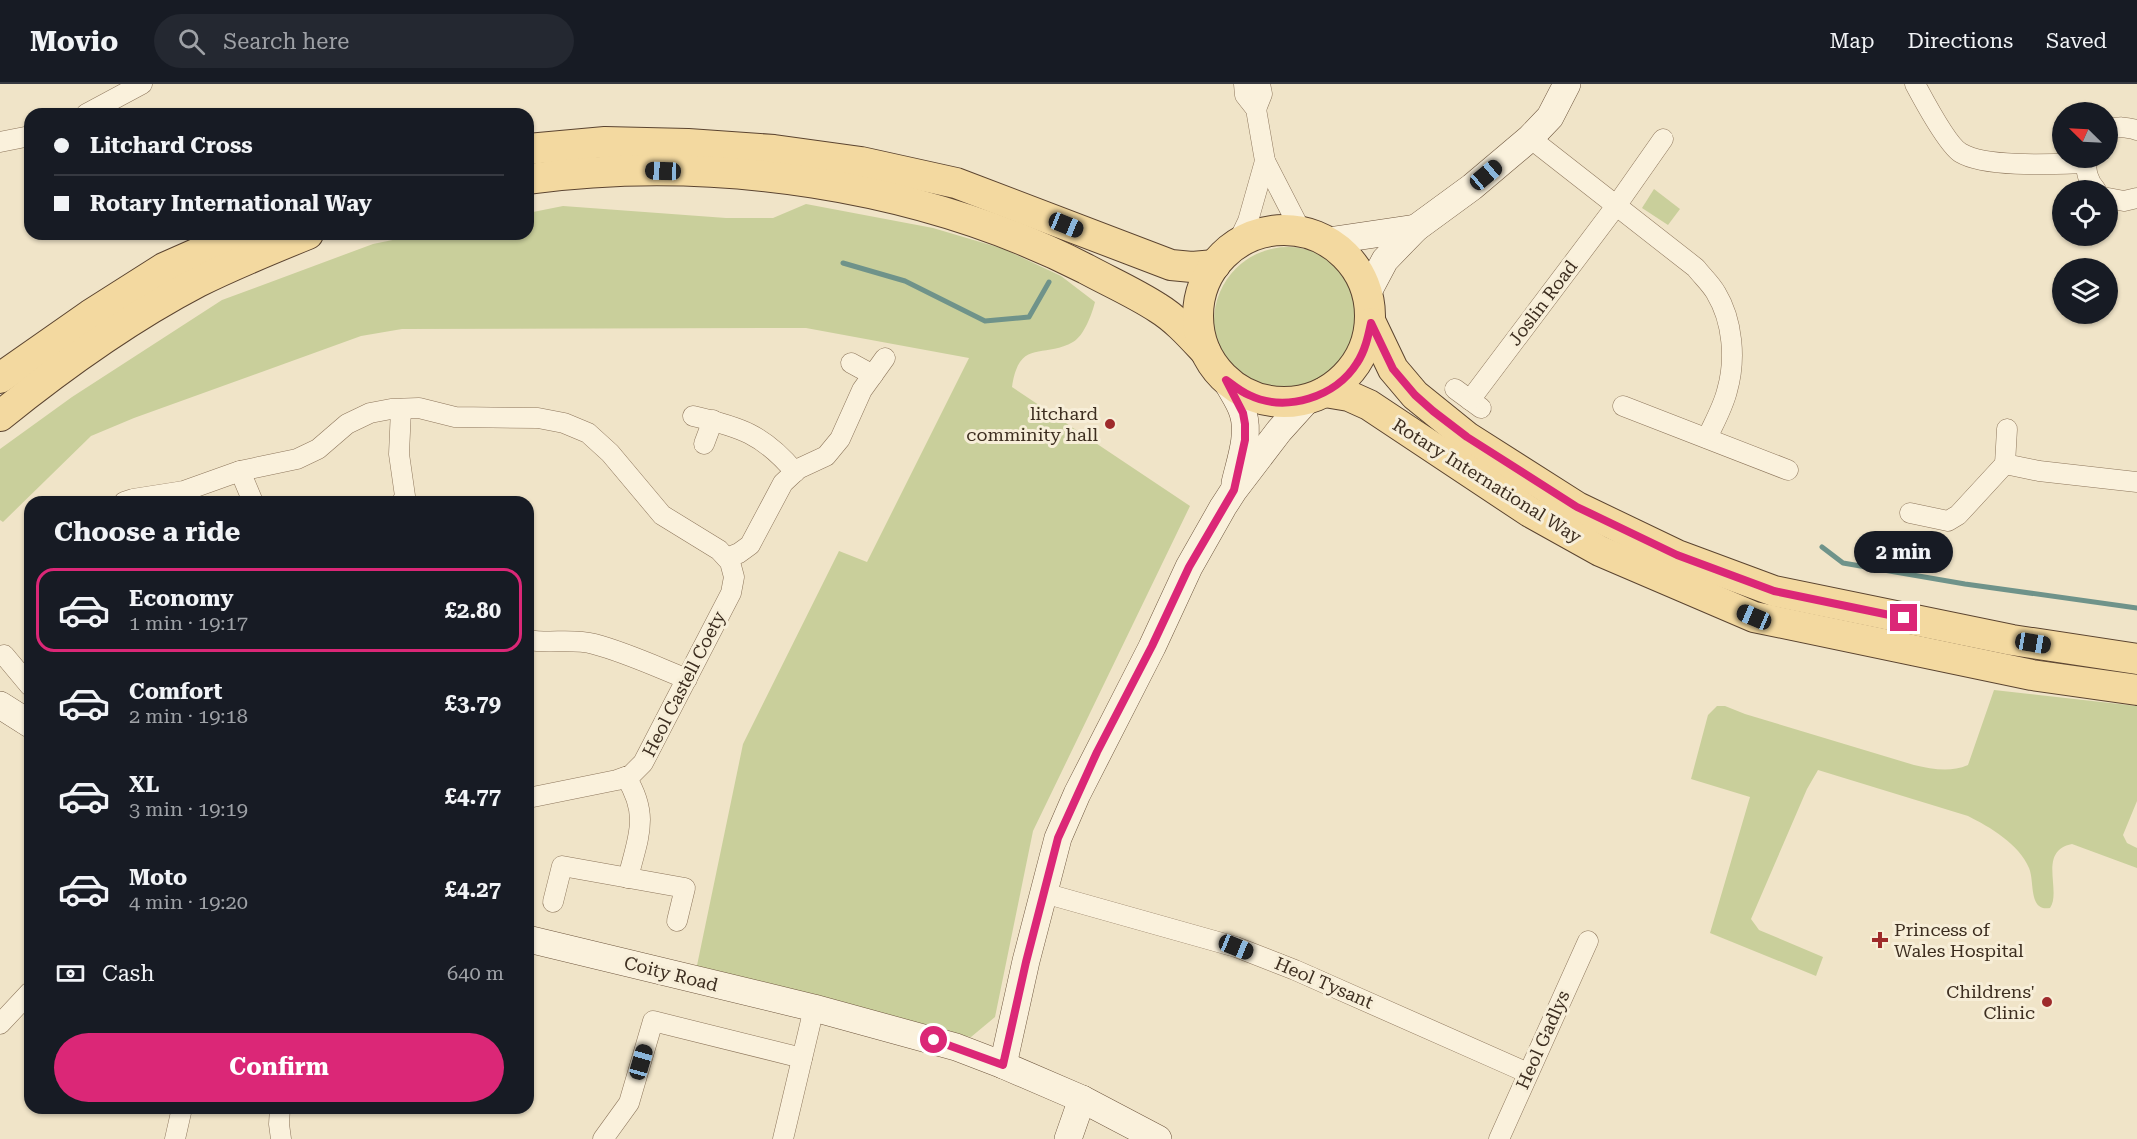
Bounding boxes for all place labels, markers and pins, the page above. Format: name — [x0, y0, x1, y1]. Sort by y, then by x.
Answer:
place label: litchard comminity hall — [966, 403, 1098, 445]
marker: litchard comminity hall — [1103, 417, 1117, 431]
place label: Princess of Wales Hospital — [1894, 919, 2024, 961]
marker: Princess of Wales Hospital — [1871, 931, 1889, 949]
place label: Childrens' Clinic — [1946, 981, 2035, 1023]
marker: Childrens' Clinic — [2040, 995, 2054, 1009]

